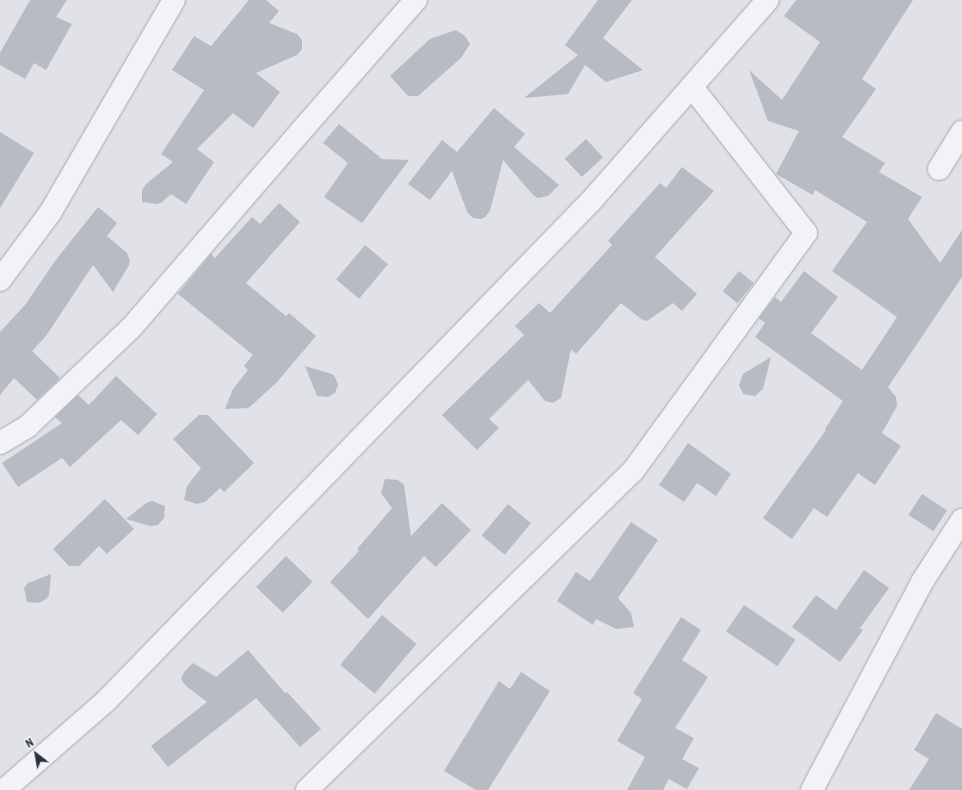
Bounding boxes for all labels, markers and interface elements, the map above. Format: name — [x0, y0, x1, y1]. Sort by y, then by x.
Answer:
north arrow — [16, 734, 56, 774]
text: N — [23, 736, 36, 751]

